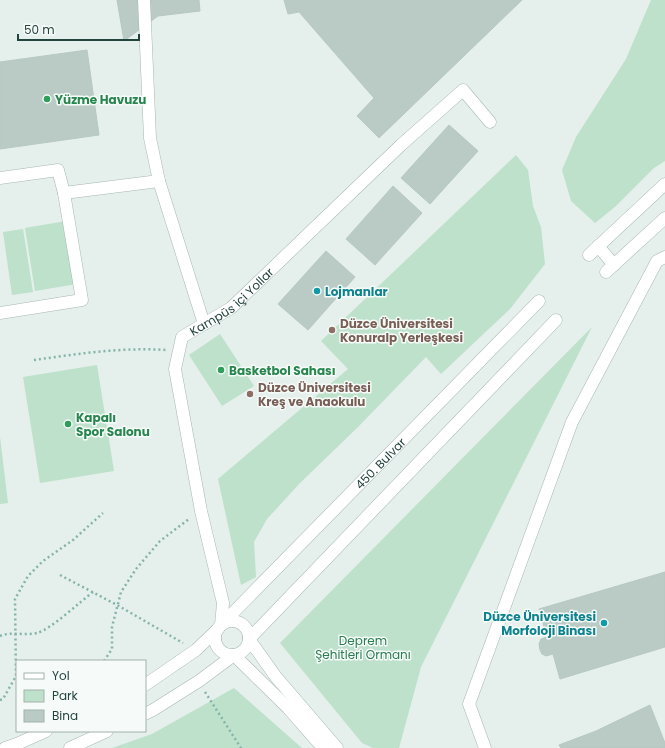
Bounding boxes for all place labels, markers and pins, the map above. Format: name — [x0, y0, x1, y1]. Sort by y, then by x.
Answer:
place label: Yüzme Havuzu — [55, 91, 146, 108]
marker: Yüzme Havuzu — [42, 94, 52, 104]
place label: Lojmanlar — [325, 283, 388, 300]
marker: Lojmanlar — [312, 286, 322, 296]
place label: Düzce Üniversitesi Konuralp Yerleşkesi — [340, 315, 463, 346]
marker: Düzce Üniversitesi Konuralp Yerleşkesi — [327, 325, 337, 335]
place label: Basketbol Sahası — [229, 362, 336, 379]
marker: Basketbol Sahası — [216, 365, 226, 375]
place label: Düzce Üniversitesi Kreş ve Anaokulu — [258, 379, 371, 410]
marker: Düzce Üniversitesi Kreş ve Anaokulu — [245, 389, 255, 399]
place label: Kapalı Spor Salonu — [76, 409, 150, 440]
marker: Kapalı Spor Salonu — [63, 419, 73, 429]
place label: Düzce Üniversitesi Morfoloji Binası — [483, 608, 596, 639]
marker: Düzce Üniversitesi Morfoloji Binası — [599, 618, 609, 628]

